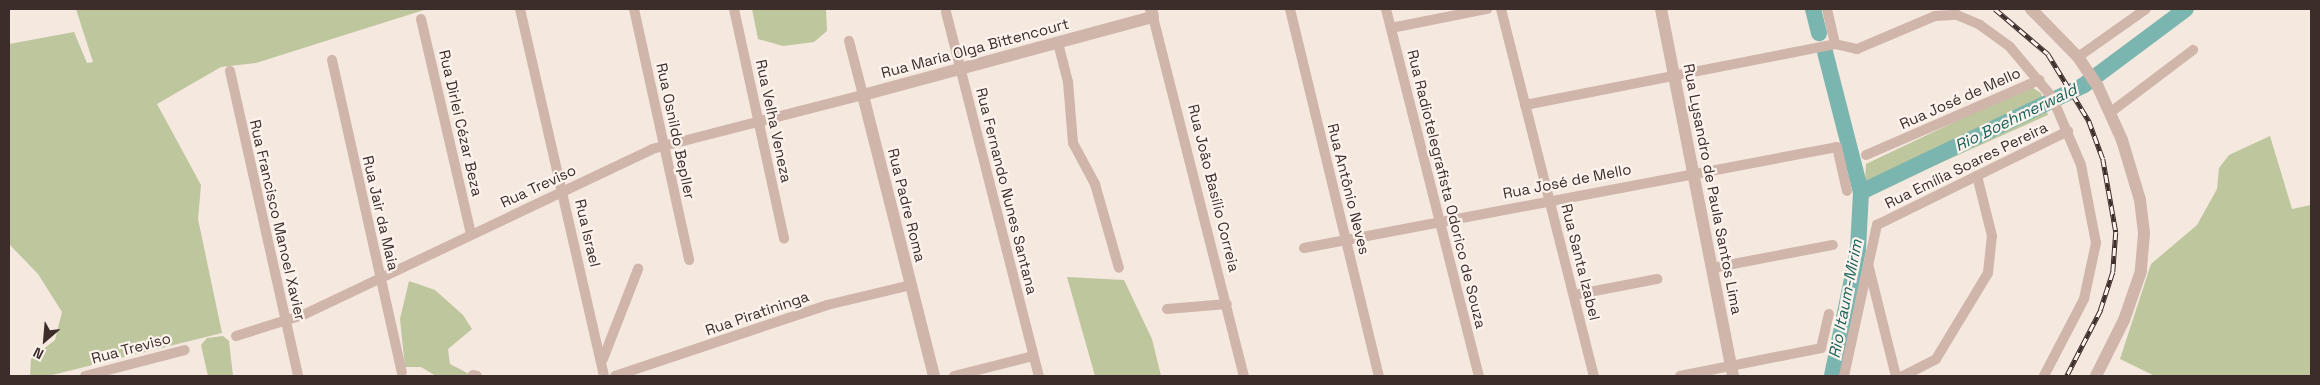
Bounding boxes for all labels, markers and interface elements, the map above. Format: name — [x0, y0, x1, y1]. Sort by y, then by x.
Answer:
street label: Rua Maria Olga Bittencourt — [879, 14, 1071, 82]
street label: Rua Dirlei Cézar Beza — [435, 48, 487, 198]
street label: Rua Radiotelegrafista Odorico de Souza — [1404, 48, 1490, 330]
street label: Rua Velha Veneza — [752, 58, 796, 184]
street label: Rua Osnildo Bepller — [653, 61, 699, 201]
street label: Rua Lysandro de Paula Santos Lima — [1680, 62, 1746, 316]
street label: Rua José de Mello — [1897, 63, 2023, 133]
water label: Rio Boehmerwald — [1952, 80, 2080, 156]
street label: Rua Fernando Nunes Santana — [973, 86, 1041, 296]
street label: Rua João Basílio Correia — [1184, 102, 1244, 274]
street label: Rua Francisco Manoel Xavier — [246, 118, 310, 322]
street label: Rua Emília Soares Pereira — [1882, 118, 2050, 212]
street label: Rua Antônio Neves — [1324, 122, 1374, 256]
street label: Rua Padre Roma — [884, 146, 930, 264]
street label: Rua Jair da Maia — [359, 154, 403, 272]
street label: Rua José de Mello — [1501, 160, 1633, 202]
street label: Rua Treviso — [497, 161, 579, 211]
street label: Rua Israel — [571, 197, 605, 269]
street label: Rua Santa Izabel — [1558, 202, 1604, 322]
water label: Rio Itaum-Mirim — [1825, 238, 1867, 360]
street label: Rua Piratininga — [703, 287, 811, 339]
north arrow — [20, 315, 70, 365]
street label: Rua Treviso — [89, 329, 173, 367]
text: N — [30, 343, 46, 364]

